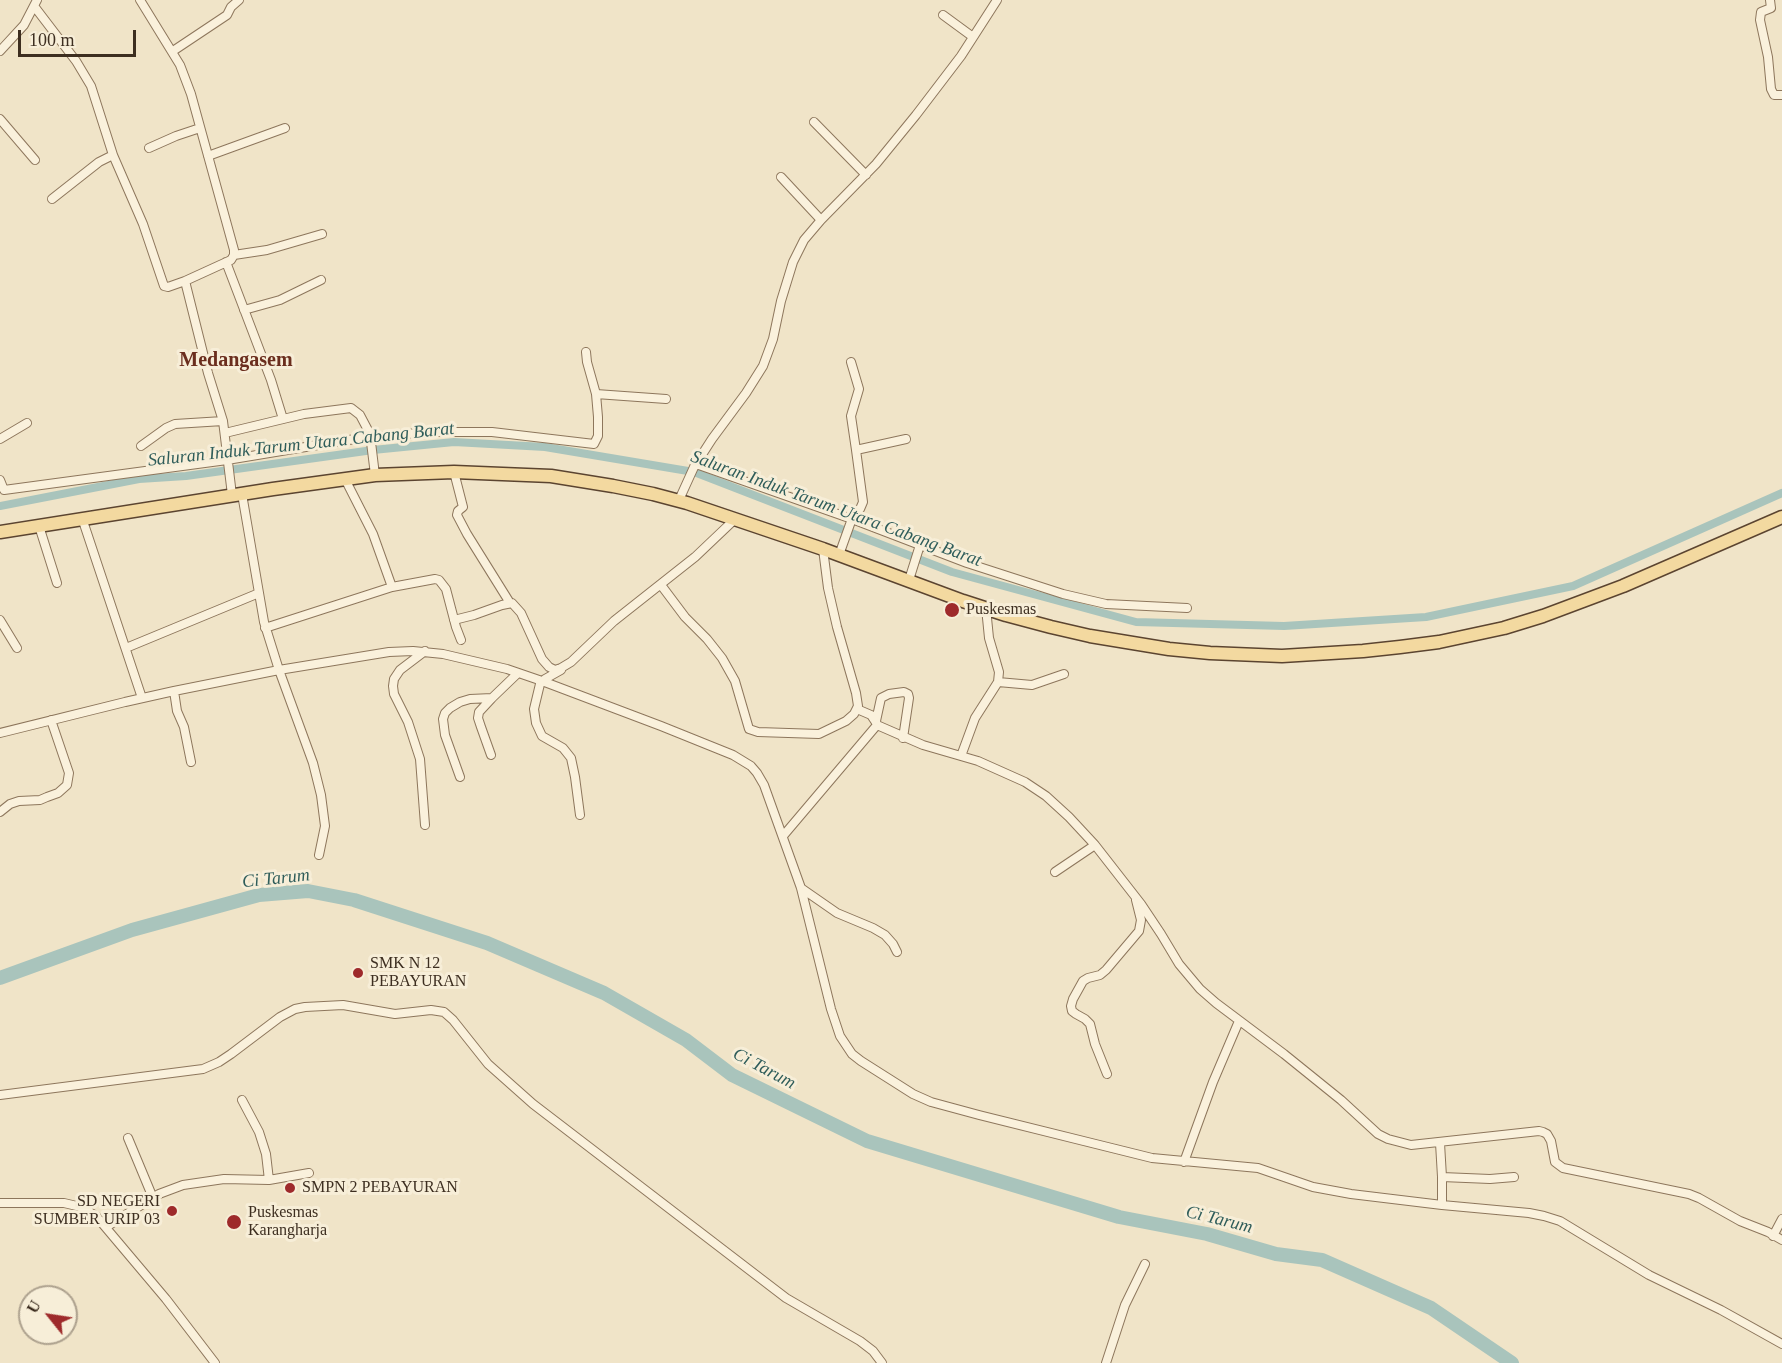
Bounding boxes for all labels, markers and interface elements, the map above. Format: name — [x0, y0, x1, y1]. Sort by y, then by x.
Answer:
scale bar — [21, 18, 140, 56]
text: 100 m — [29, 30, 75, 50]
district label: Medangasem — [179, 349, 293, 373]
water label: Saluran Induk Tarum Utara Cabang Barat — [147, 418, 455, 472]
water label: Saluran Induk Tarum Utara Cabang Barat — [688, 446, 984, 572]
place label: Puskesmas — [966, 600, 1036, 620]
marker: Puskesmas — [943, 601, 961, 619]
water label: Ci Tarum — [241, 865, 311, 893]
place label: SMK N 12 PEBAYURAN — [370, 954, 466, 992]
marker: SMK N 12 PEBAYURAN — [351, 966, 365, 980]
water label: Ci Tarum — [729, 1044, 799, 1094]
place label: SMPN 2 PEBAYURAN — [302, 1178, 458, 1198]
marker: SMPN 2 PEBAYURAN — [283, 1181, 297, 1195]
place label: SD NEGERI SUMBER URIP 03 — [34, 1192, 160, 1230]
water label: Ci Tarum — [1183, 1201, 1255, 1239]
place label: Puskesmas Karangharja — [248, 1203, 327, 1241]
marker: SD NEGERI SUMBER URIP 03 — [165, 1204, 179, 1218]
marker: Puskesmas Karangharja — [225, 1213, 243, 1231]
north arrow — [18, 1285, 78, 1345]
text: U — [23, 1297, 44, 1316]

